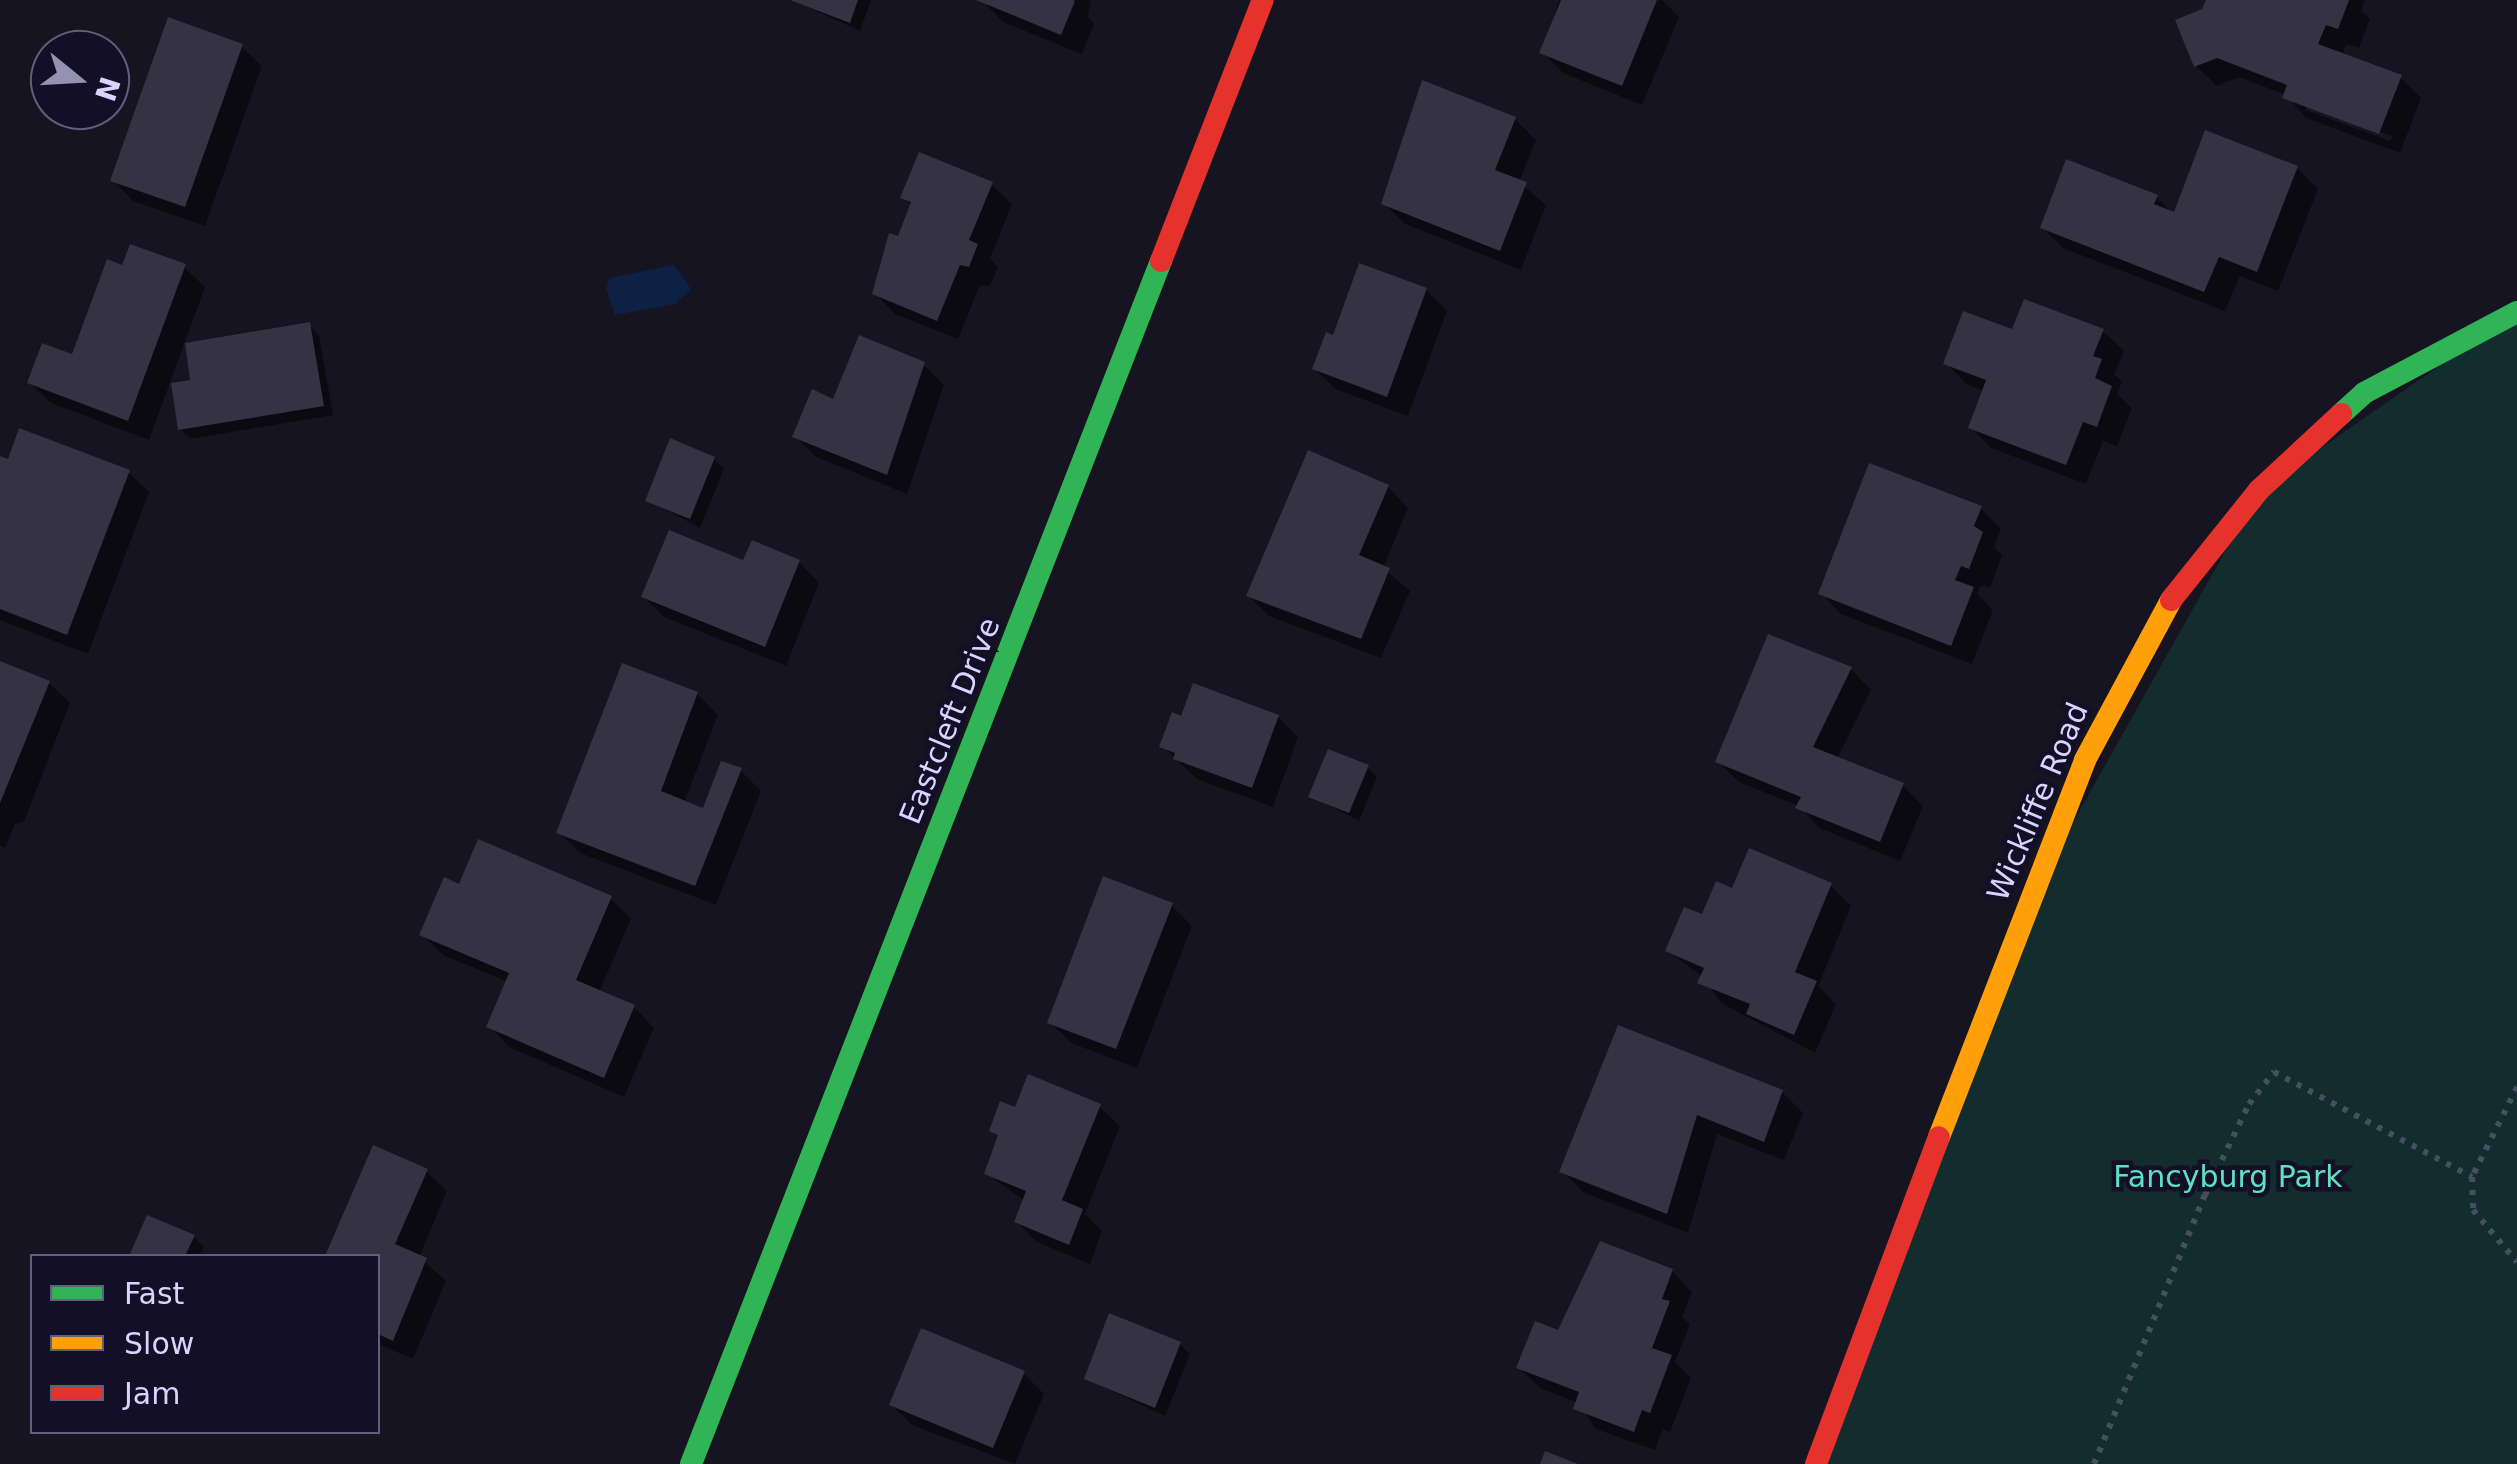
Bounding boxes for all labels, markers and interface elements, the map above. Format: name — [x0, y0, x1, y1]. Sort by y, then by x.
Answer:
north arrow — [30, 30, 130, 130]
text: N — [88, 73, 126, 105]
street label: Eastcleft Drive — [892, 613, 1008, 829]
street label: Wickliffe Road — [1980, 697, 2096, 907]
park label: Fancyburg Park — [2113, 1159, 2343, 1195]
legend — [30, 1254, 380, 1434]
text: Fast — [124, 1276, 184, 1311]
text: Slow — [124, 1326, 194, 1361]
text: Jam — [124, 1376, 180, 1411]

